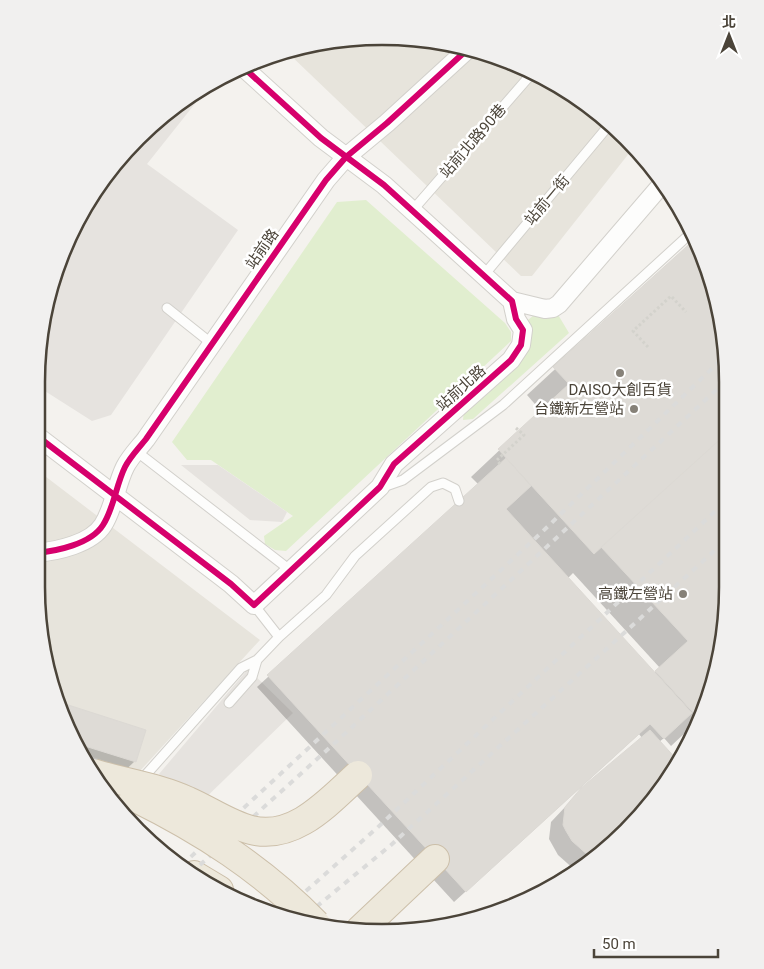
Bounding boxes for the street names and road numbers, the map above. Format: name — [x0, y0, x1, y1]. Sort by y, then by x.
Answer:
street label: 站前北路90巷 — [436, 100, 510, 182]
street label: 站前一街 — [521, 171, 573, 229]
street label: 站前路 — [242, 225, 282, 273]
street label: 站前北路 — [433, 361, 489, 415]

